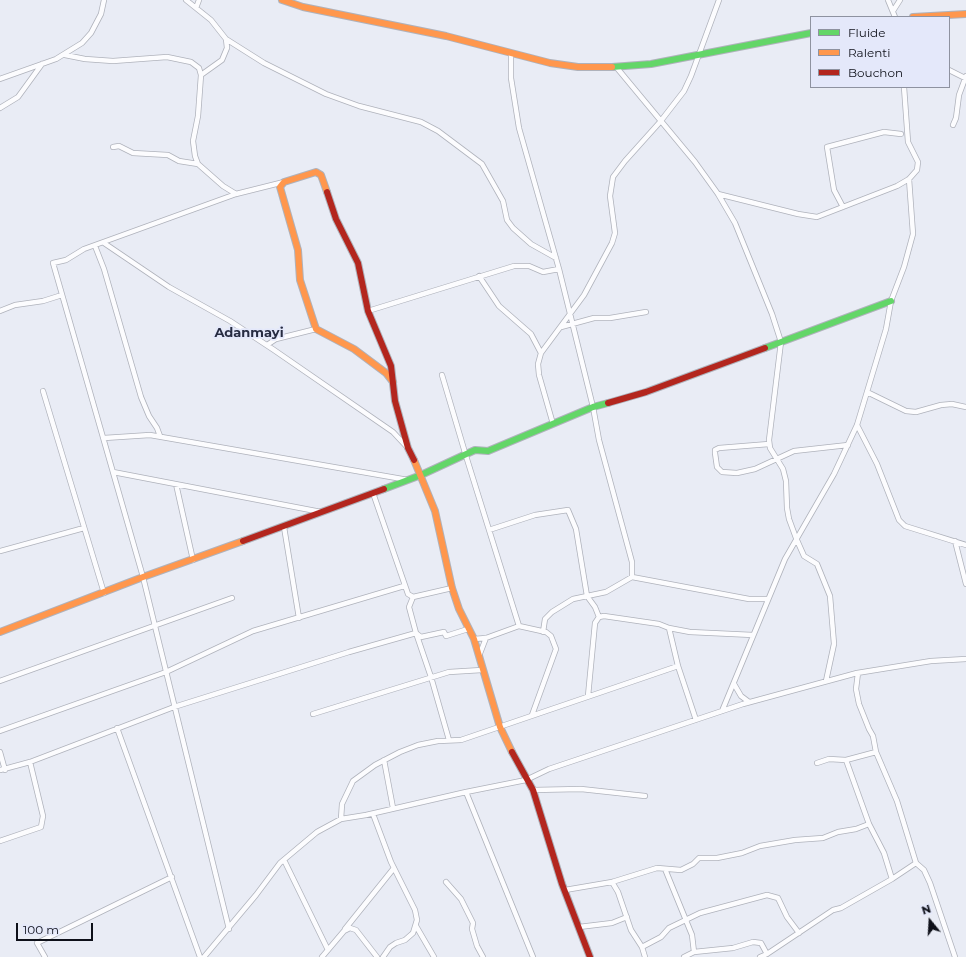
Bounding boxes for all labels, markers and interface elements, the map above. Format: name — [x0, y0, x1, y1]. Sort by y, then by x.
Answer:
legend — [810, 16, 950, 88]
text: Fluide — [848, 25, 886, 40]
text: Ralenti — [848, 45, 890, 60]
text: Bouchon — [848, 65, 903, 80]
district label: Adanmayi — [214, 325, 284, 341]
north arrow — [910, 901, 950, 941]
text: N — [920, 902, 933, 918]
scale bar — [18, 915, 95, 941]
text: 100 m — [23, 922, 59, 937]

